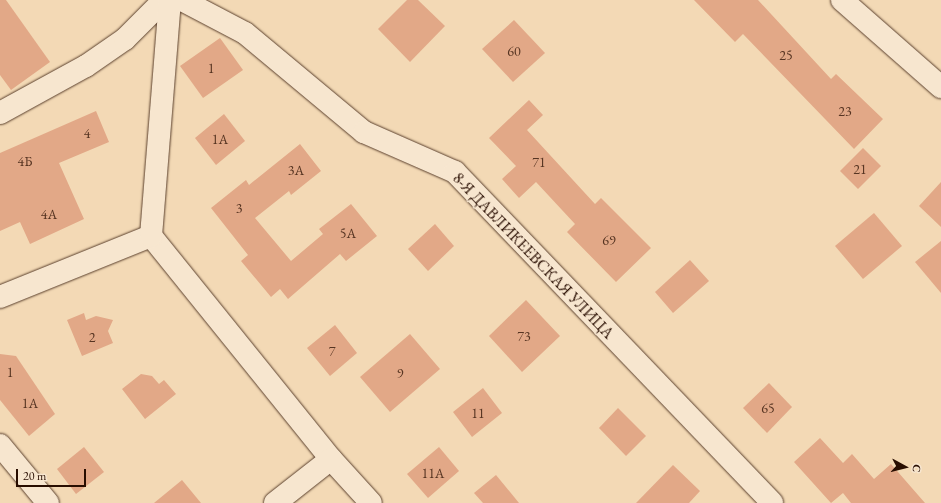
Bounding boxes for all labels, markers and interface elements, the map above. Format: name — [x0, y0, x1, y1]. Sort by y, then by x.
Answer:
house number: 60 — [507, 43, 521, 59]
house number: 25 — [779, 47, 793, 63]
house number: 1 — [208, 60, 214, 76]
house number: 23 — [838, 103, 852, 119]
house number: 4 — [84, 125, 90, 141]
house number: 1А — [212, 131, 228, 147]
house number: 4Б — [18, 153, 32, 169]
house number: 71 — [532, 154, 546, 170]
house number: 21 — [853, 161, 867, 177]
house number: 3А — [288, 162, 304, 178]
street label: 8-Я ДАВЛИКЕЕВСКАЯ УЛИЦА — [448, 169, 618, 343]
house number: 3 — [236, 200, 242, 216]
house number: 4А — [41, 206, 57, 222]
house number: 5А — [340, 225, 356, 241]
house number: 69 — [602, 232, 616, 248]
house number: 73 — [517, 328, 531, 344]
house number: 2 — [89, 329, 95, 345]
house number: 7 — [329, 343, 335, 359]
house number: 1 — [7, 364, 13, 380]
house number: 9 — [397, 365, 403, 381]
house number: 1А — [22, 395, 38, 411]
house number: 65 — [761, 400, 775, 416]
house number: 11 — [471, 405, 485, 421]
north arrow — [885, 447, 925, 487]
scale bar — [18, 461, 88, 487]
text: С — [909, 464, 924, 473]
house number: 11А — [421, 465, 445, 481]
text: 20 m — [23, 468, 46, 484]

